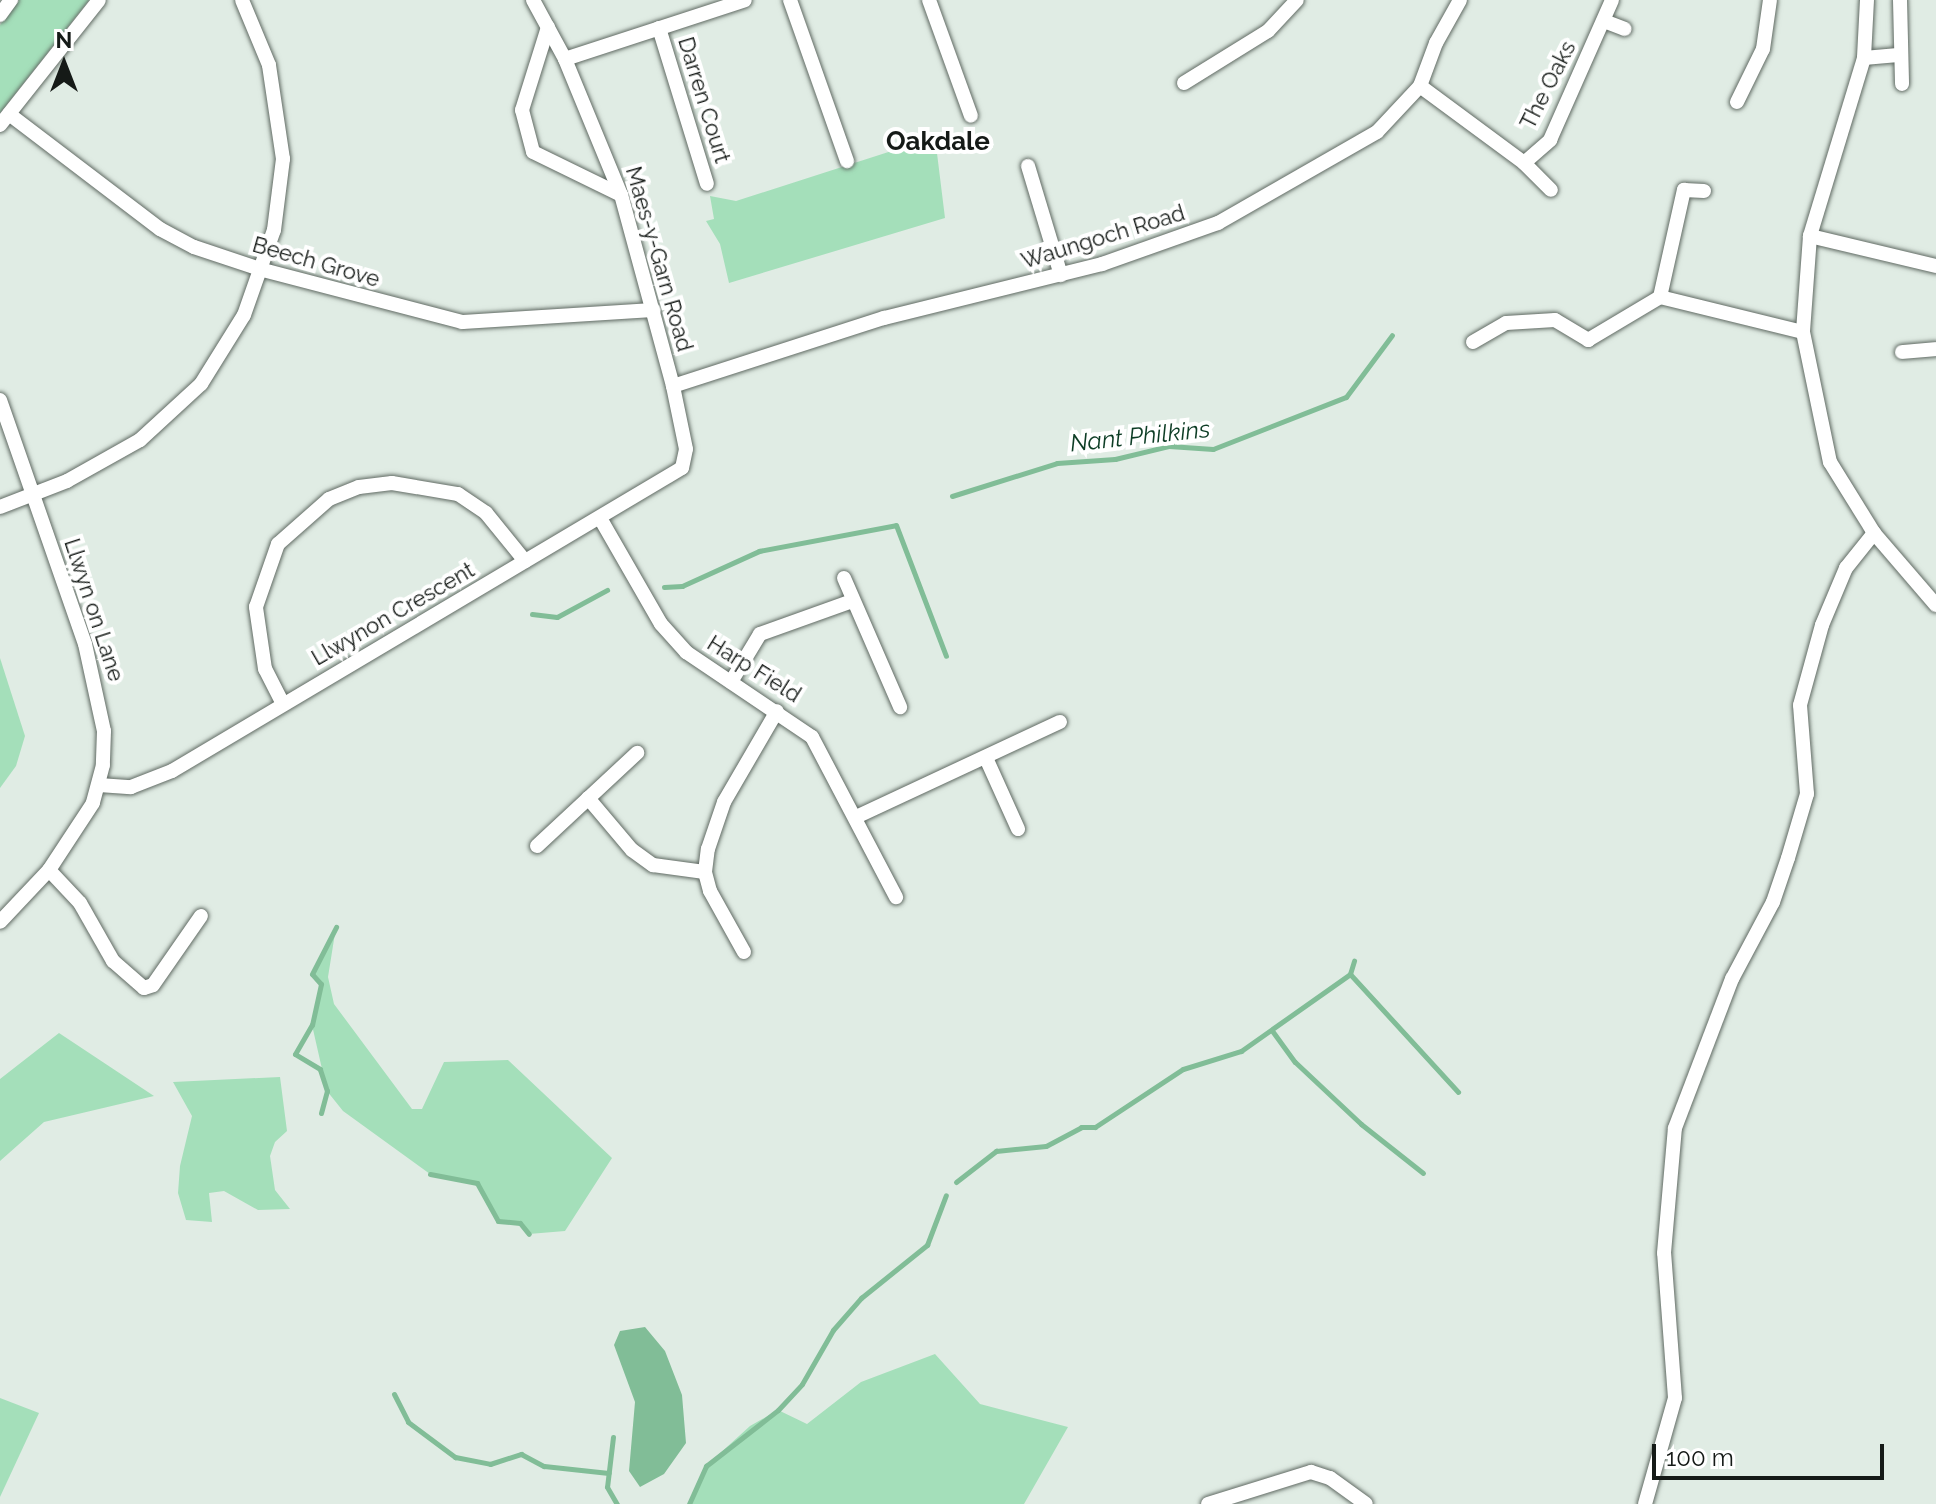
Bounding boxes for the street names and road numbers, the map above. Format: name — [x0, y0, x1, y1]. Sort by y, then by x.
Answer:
street label: Darren Court — [672, 34, 736, 166]
street label: The Oaks — [1515, 36, 1581, 134]
street label: Maes-y-Garn Road — [620, 163, 698, 355]
street label: Waungoch Road — [1018, 200, 1188, 274]
street label: Beech Grove — [249, 231, 383, 293]
street label: Llwyn on Lane — [58, 535, 130, 685]
street label: Llwynon Crescent — [307, 557, 479, 671]
street label: Harp Field — [702, 630, 806, 708]

